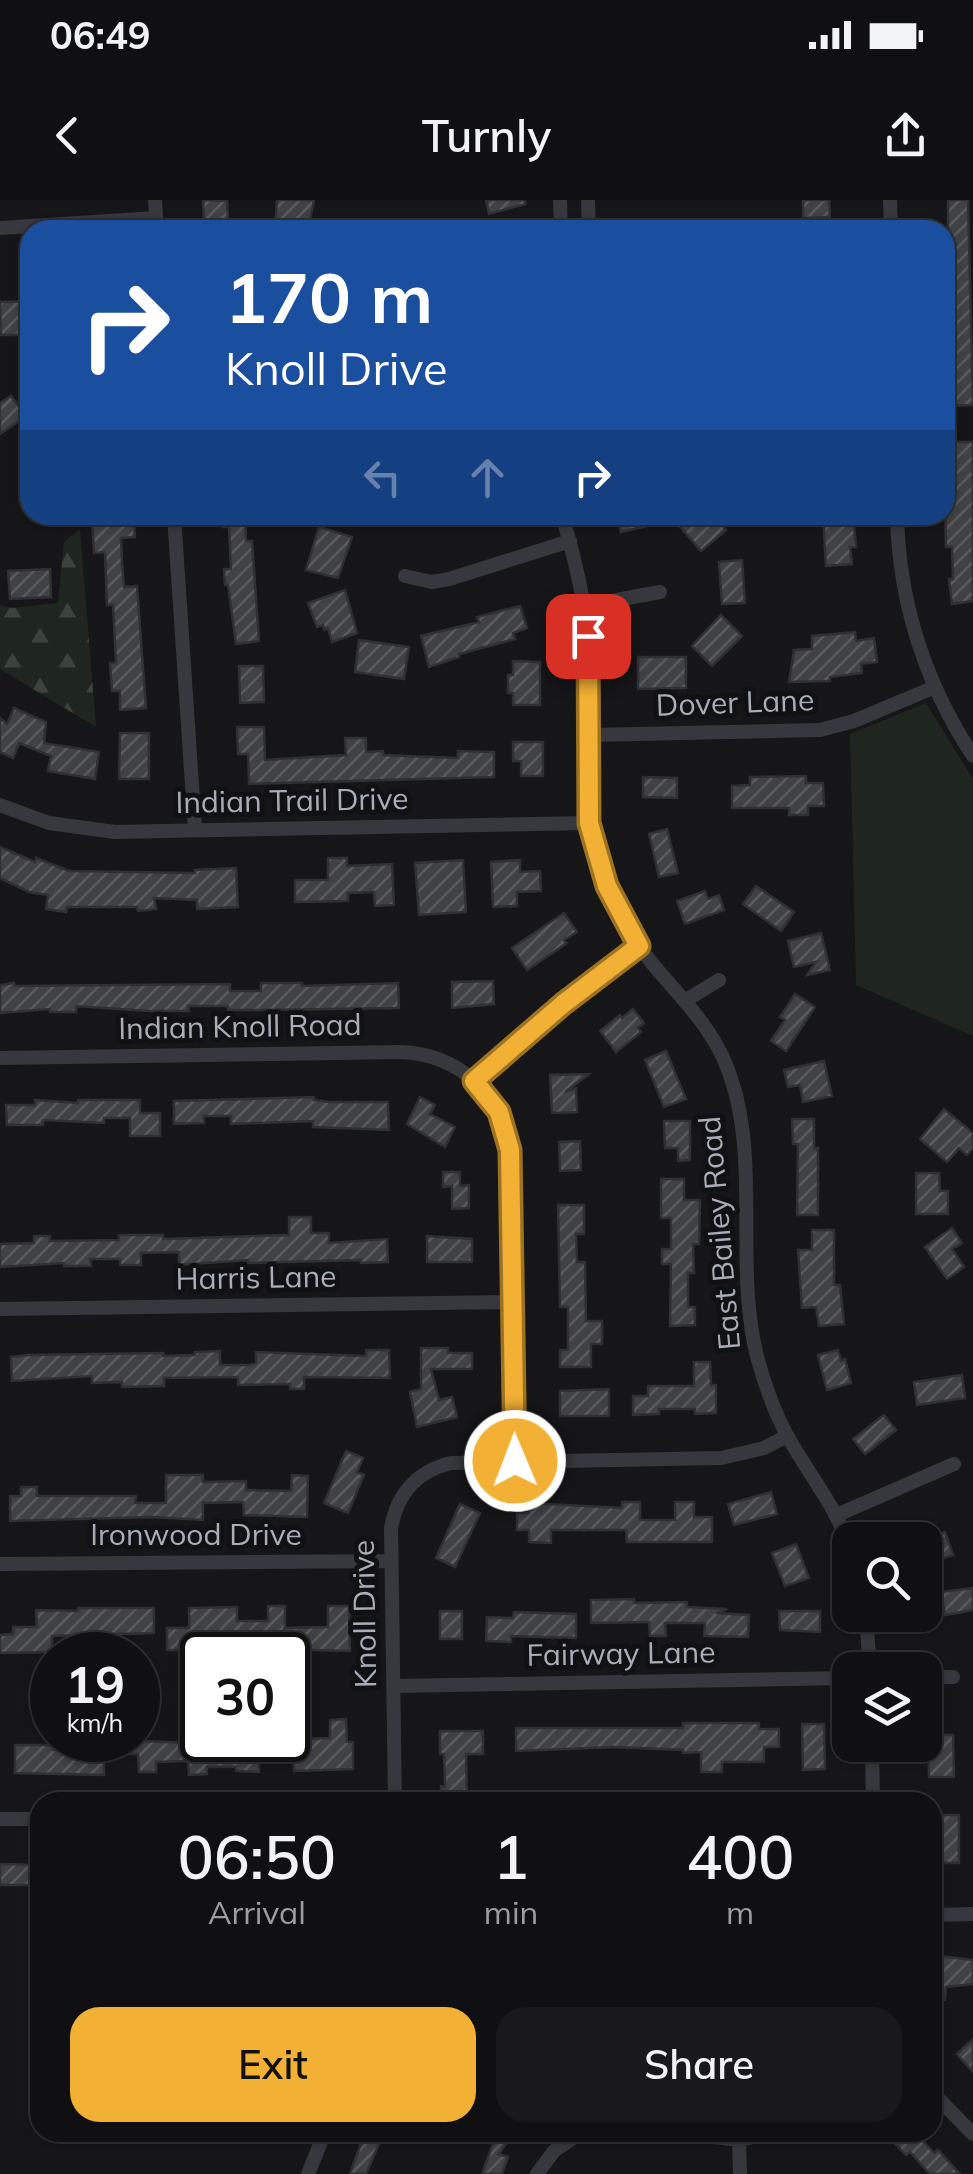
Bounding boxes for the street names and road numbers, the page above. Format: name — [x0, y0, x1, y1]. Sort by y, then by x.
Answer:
street label: Dover Lane — [655, 680, 815, 724]
street label: Indian Trail Drive — [175, 779, 409, 821]
street label: Indian Knoll Road — [118, 1005, 362, 1047]
street label: East Bailey Road — [690, 1115, 748, 1352]
street label: Harris Lane — [175, 1257, 337, 1297]
street label: Ironwood Drive — [90, 1515, 302, 1553]
street label: Knoll Drive — [344, 1540, 384, 1688]
street label: Fairway Lane — [526, 1632, 716, 1674]

